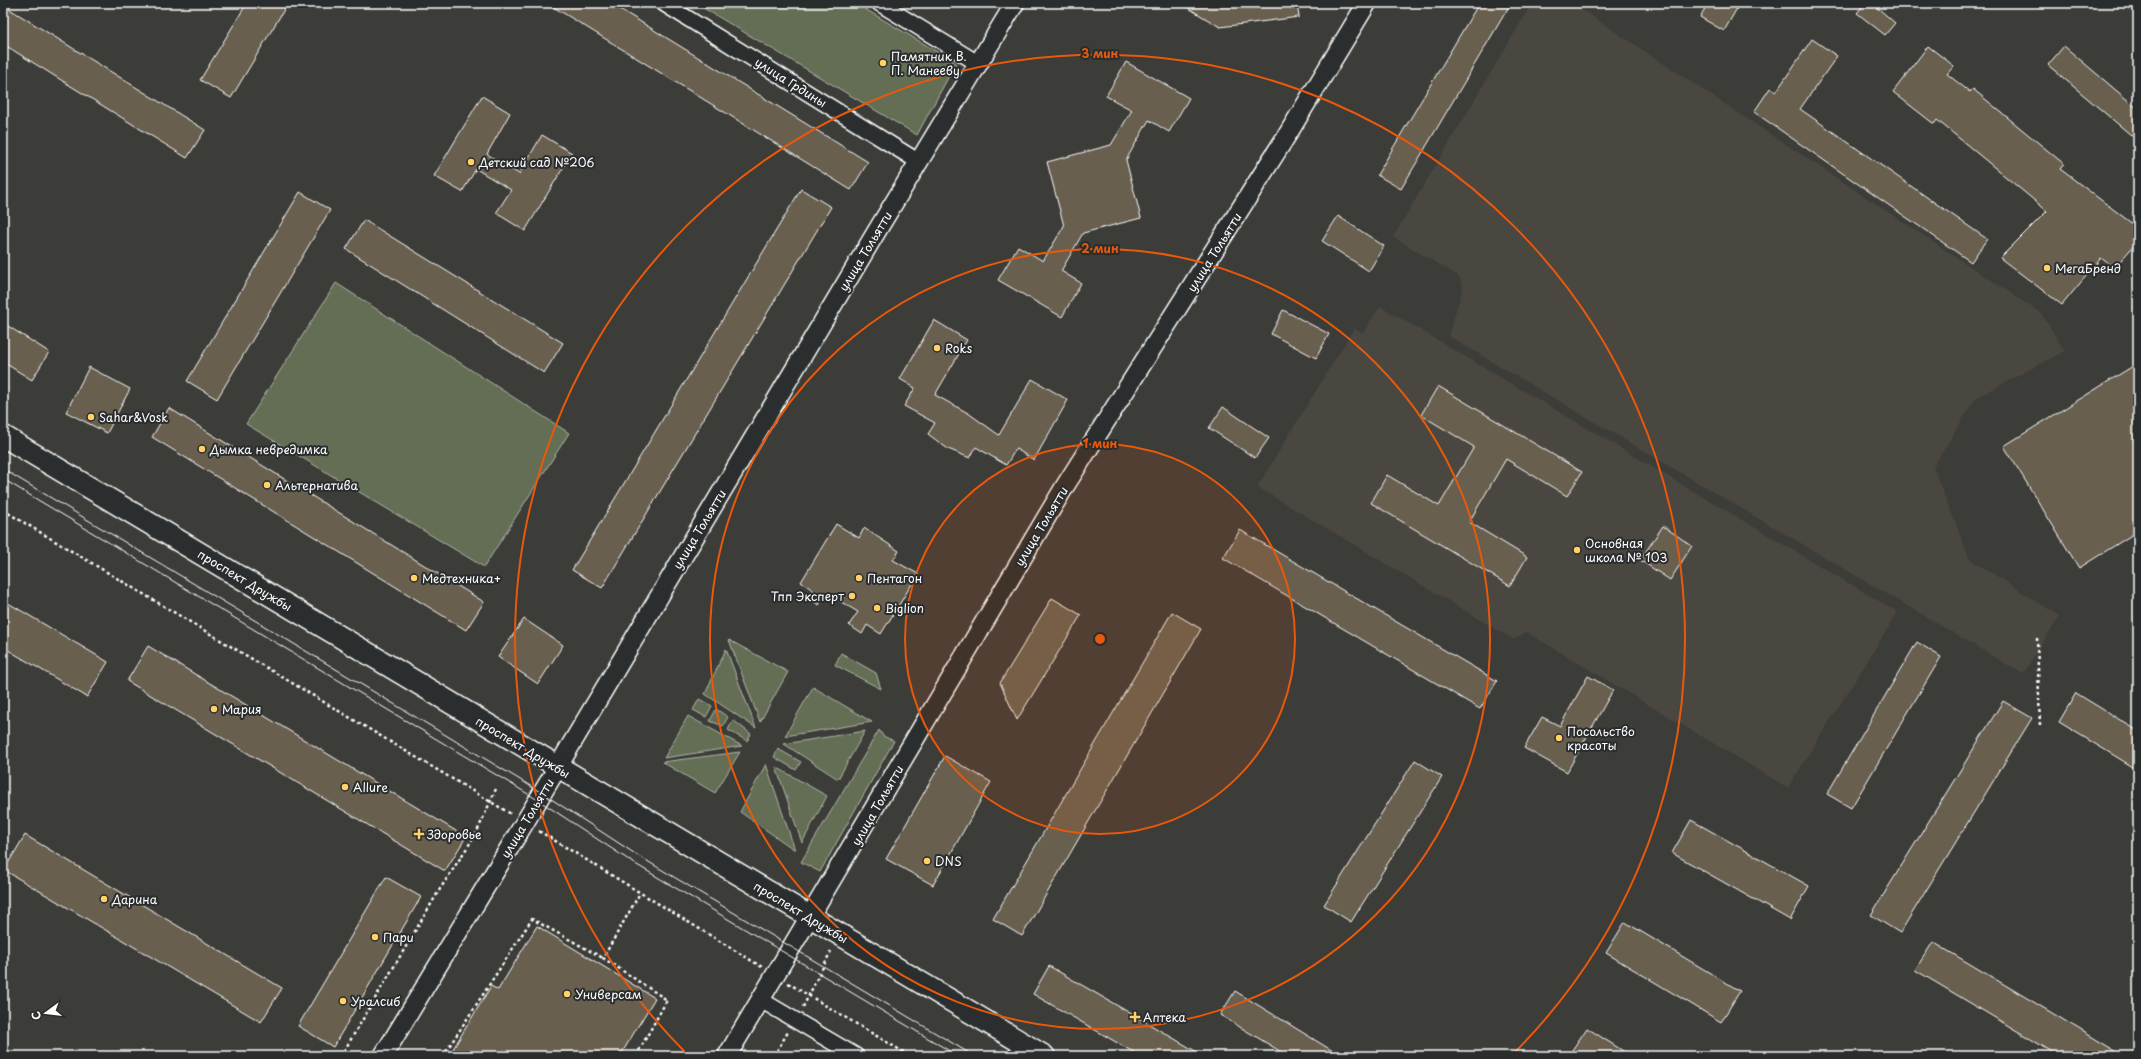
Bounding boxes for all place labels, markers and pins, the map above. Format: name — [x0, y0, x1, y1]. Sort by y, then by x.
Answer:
place label: Памятник В. П. Манееву — [891, 47, 967, 79]
marker: Памятник В. П. Манееву — [878, 58, 888, 68]
place label: Детский сад №206 — [478, 153, 594, 171]
marker: Детский сад №206 — [466, 157, 476, 167]
place label: МегаБренд — [2055, 259, 2121, 277]
marker: МегаБренд — [2042, 263, 2052, 273]
place label: Roks — [945, 339, 973, 357]
marker: Roks — [932, 343, 942, 353]
place label: Sahar&Vosk — [99, 408, 168, 426]
marker: Sahar&Vosk — [86, 412, 96, 422]
place label: Дымка невредимка — [209, 440, 328, 458]
marker: Дымка невредимка — [197, 444, 207, 454]
place label: Альтернатива — [275, 476, 359, 494]
marker: Альтернатива — [262, 480, 272, 490]
place label: Основная школа № 103 — [1585, 534, 1667, 566]
marker: Основная школа № 103 — [1572, 545, 1582, 555]
place label: Медтехника+ — [422, 569, 501, 587]
place label: Пентагон — [867, 569, 922, 587]
marker: Медтехника+ — [409, 573, 419, 583]
marker: Пентагон — [854, 573, 864, 583]
place label: Тпп Эксперт — [771, 587, 844, 605]
marker: Тпп Эксперт — [847, 591, 857, 601]
place label: Biglion — [885, 599, 924, 617]
marker: Biglion — [872, 603, 882, 613]
centre of rings — [1093, 632, 1107, 646]
place label: Мария — [222, 700, 262, 718]
marker: Мария — [209, 704, 219, 714]
place label: Посольство красоты — [1567, 722, 1635, 754]
marker: Посольство красоты — [1554, 733, 1564, 743]
place label: Allure — [353, 778, 388, 796]
marker: Allure — [340, 782, 350, 792]
place label: Здоровье — [426, 825, 482, 843]
marker: Здоровье — [414, 829, 424, 839]
place label: DNS — [935, 852, 962, 870]
marker: DNS — [922, 856, 932, 866]
place label: Дарина — [111, 890, 158, 908]
marker: Дарина — [99, 894, 109, 904]
place label: Пари — [383, 928, 414, 946]
marker: Пари — [370, 932, 380, 942]
place label: Универсам — [575, 985, 642, 1003]
marker: Универсам — [562, 989, 572, 999]
place label: Уралсиб — [351, 992, 400, 1010]
marker: Уралсиб — [338, 996, 348, 1006]
place label: Аптека — [1143, 1008, 1187, 1026]
marker: Аптека — [1130, 1012, 1140, 1022]

